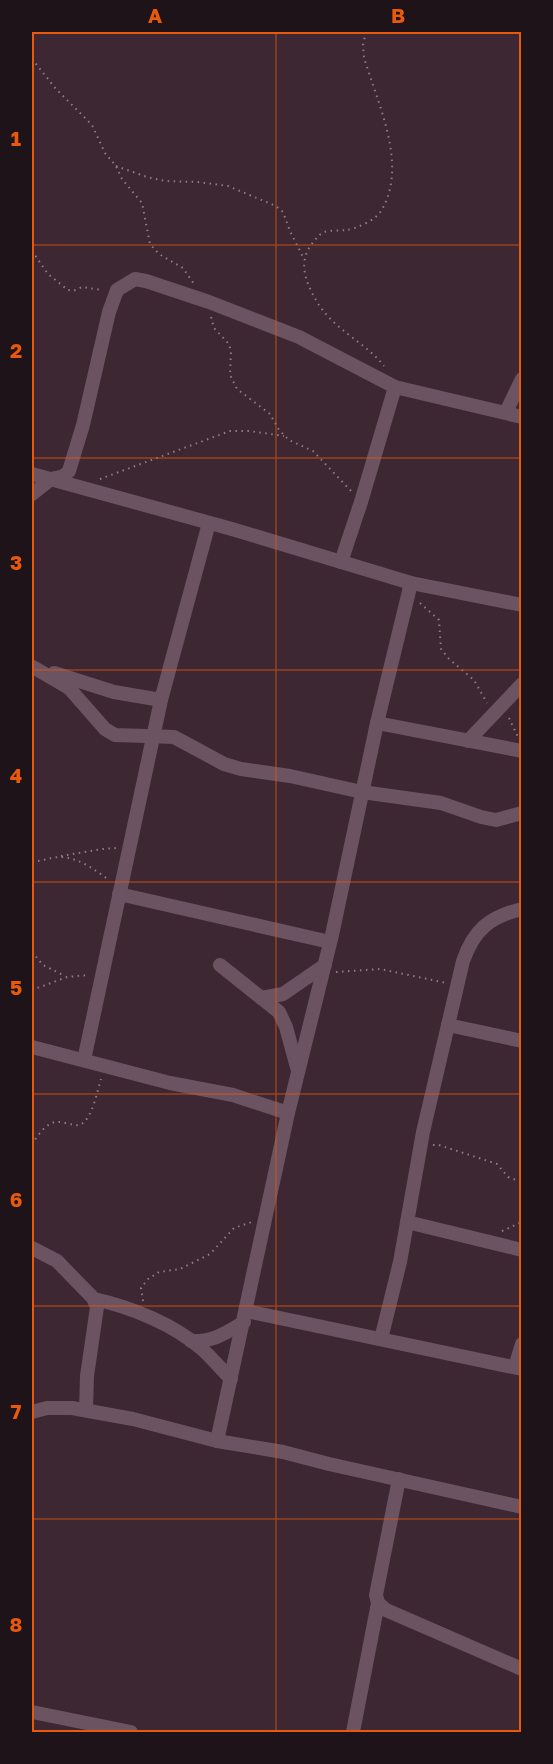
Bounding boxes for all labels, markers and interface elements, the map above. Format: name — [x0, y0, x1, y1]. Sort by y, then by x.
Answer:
text: A — [148, 3, 162, 27]
text: B — [391, 3, 405, 27]
text: 1 — [11, 126, 21, 150]
text: 2 — [10, 338, 22, 362]
text: 3 — [10, 550, 22, 574]
text: 4 — [10, 763, 22, 787]
text: 5 — [10, 975, 22, 999]
text: 6 — [10, 1187, 22, 1211]
text: 7 — [11, 1399, 22, 1423]
text: 8 — [10, 1612, 22, 1636]

